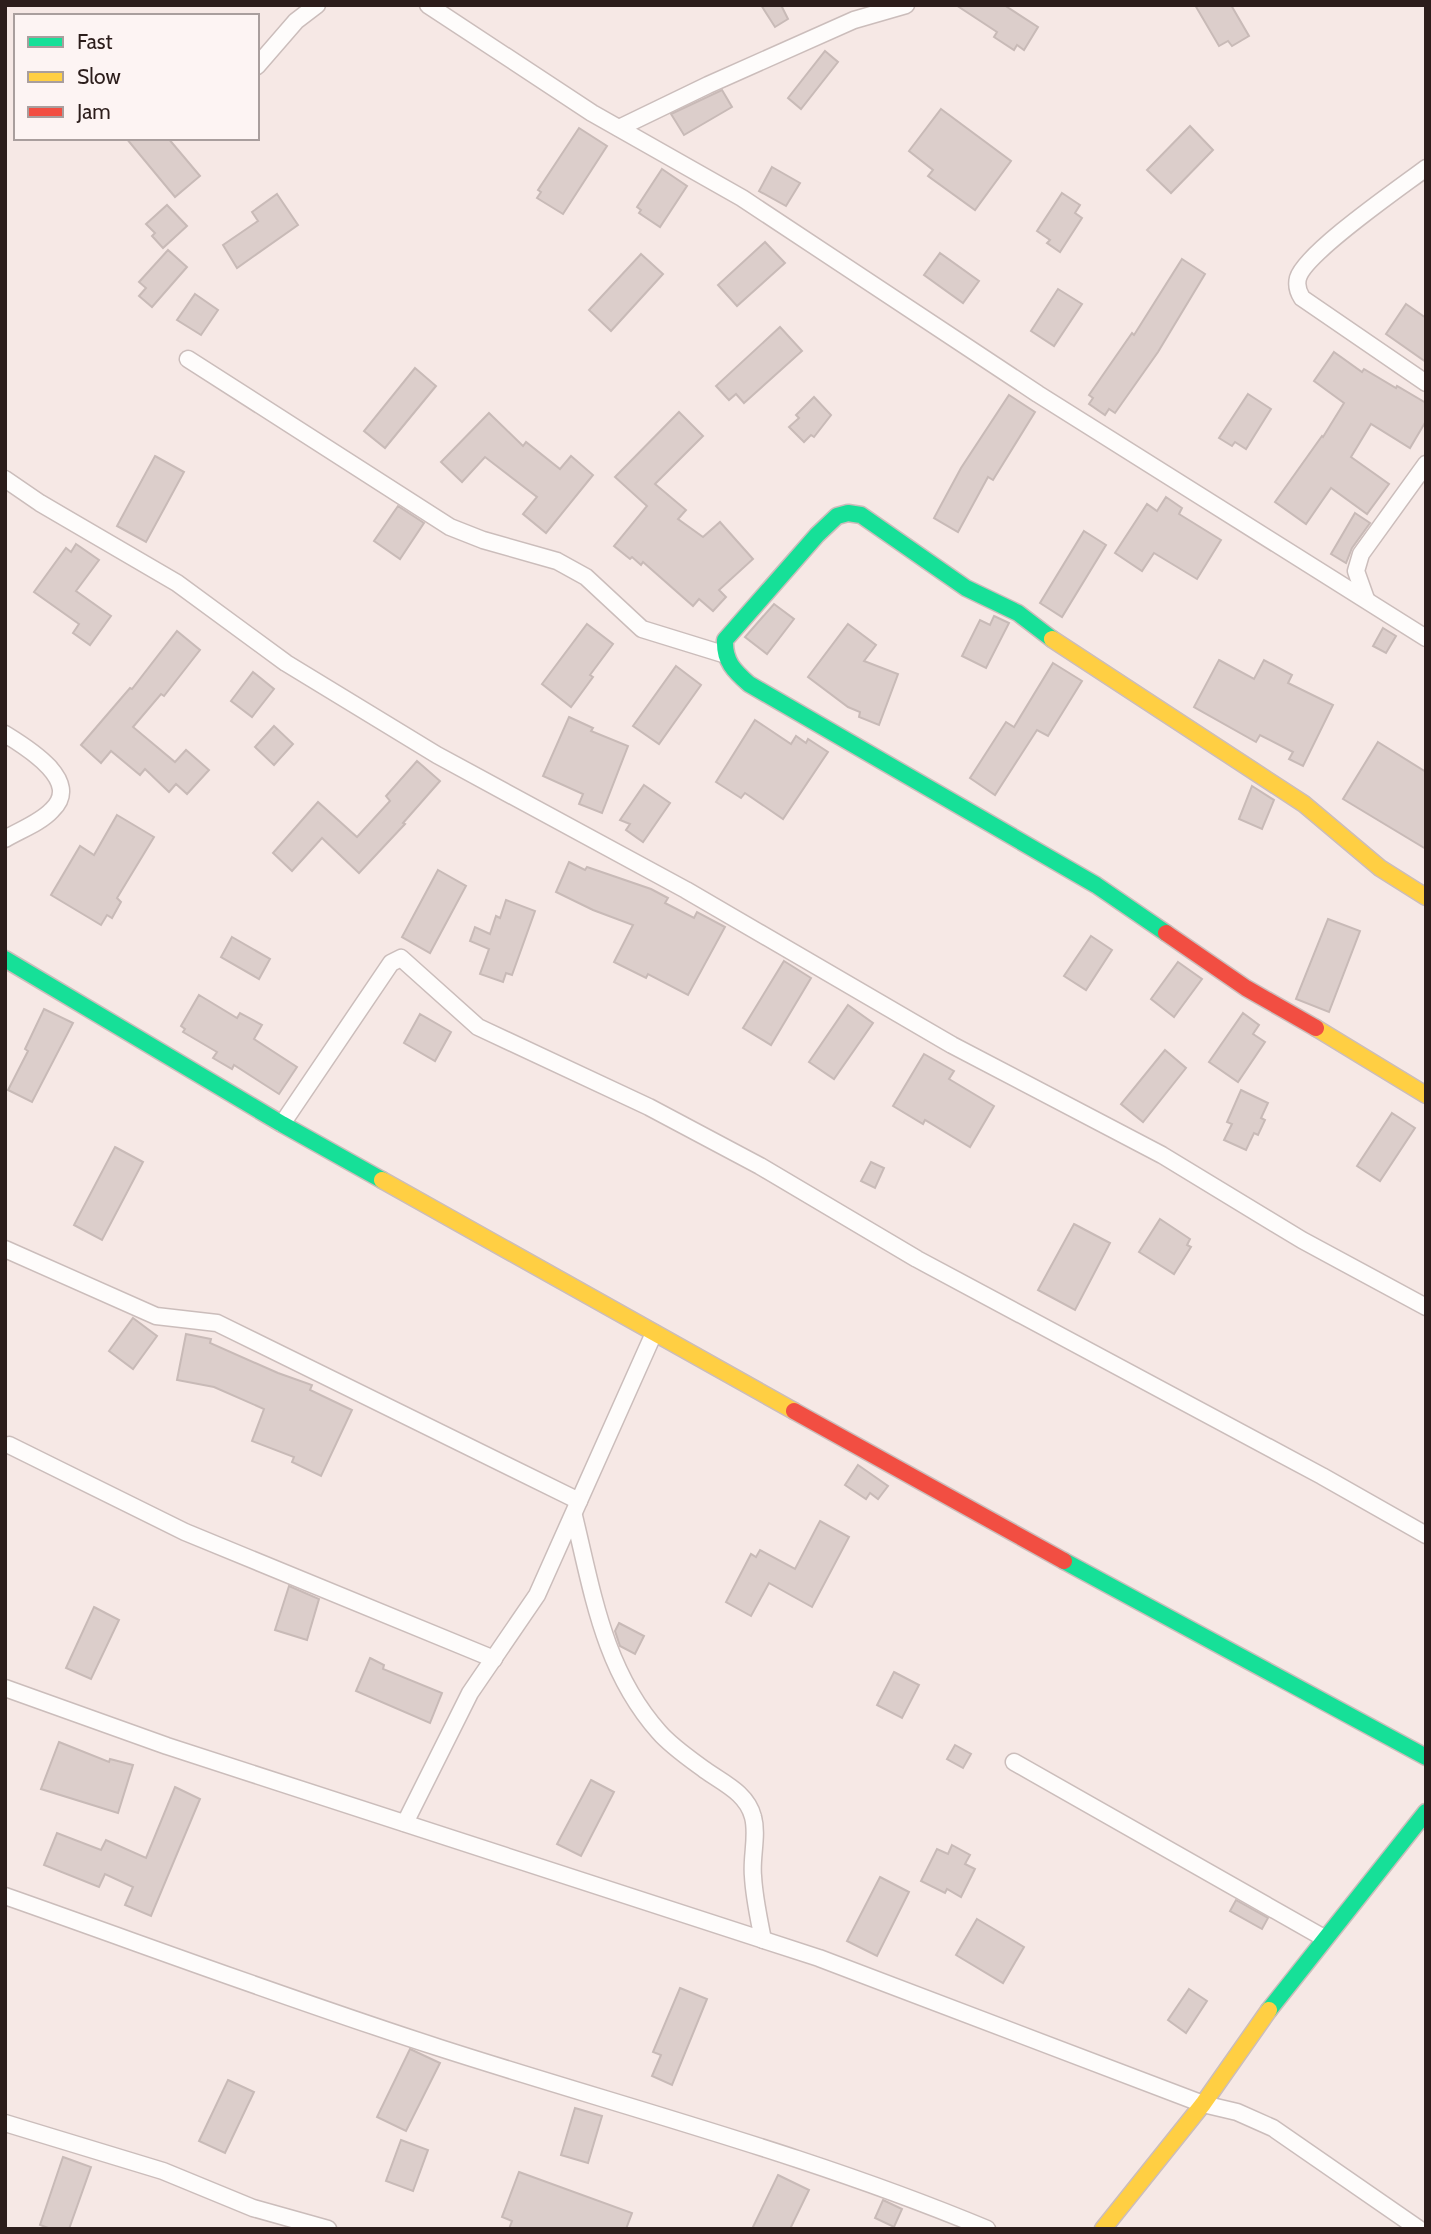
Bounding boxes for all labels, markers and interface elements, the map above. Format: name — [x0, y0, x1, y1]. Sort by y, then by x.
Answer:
legend — [14, 14, 259, 140]
text: Fast — [77, 29, 113, 54]
text: Slow — [77, 64, 121, 89]
text: Jam — [76, 99, 111, 124]

